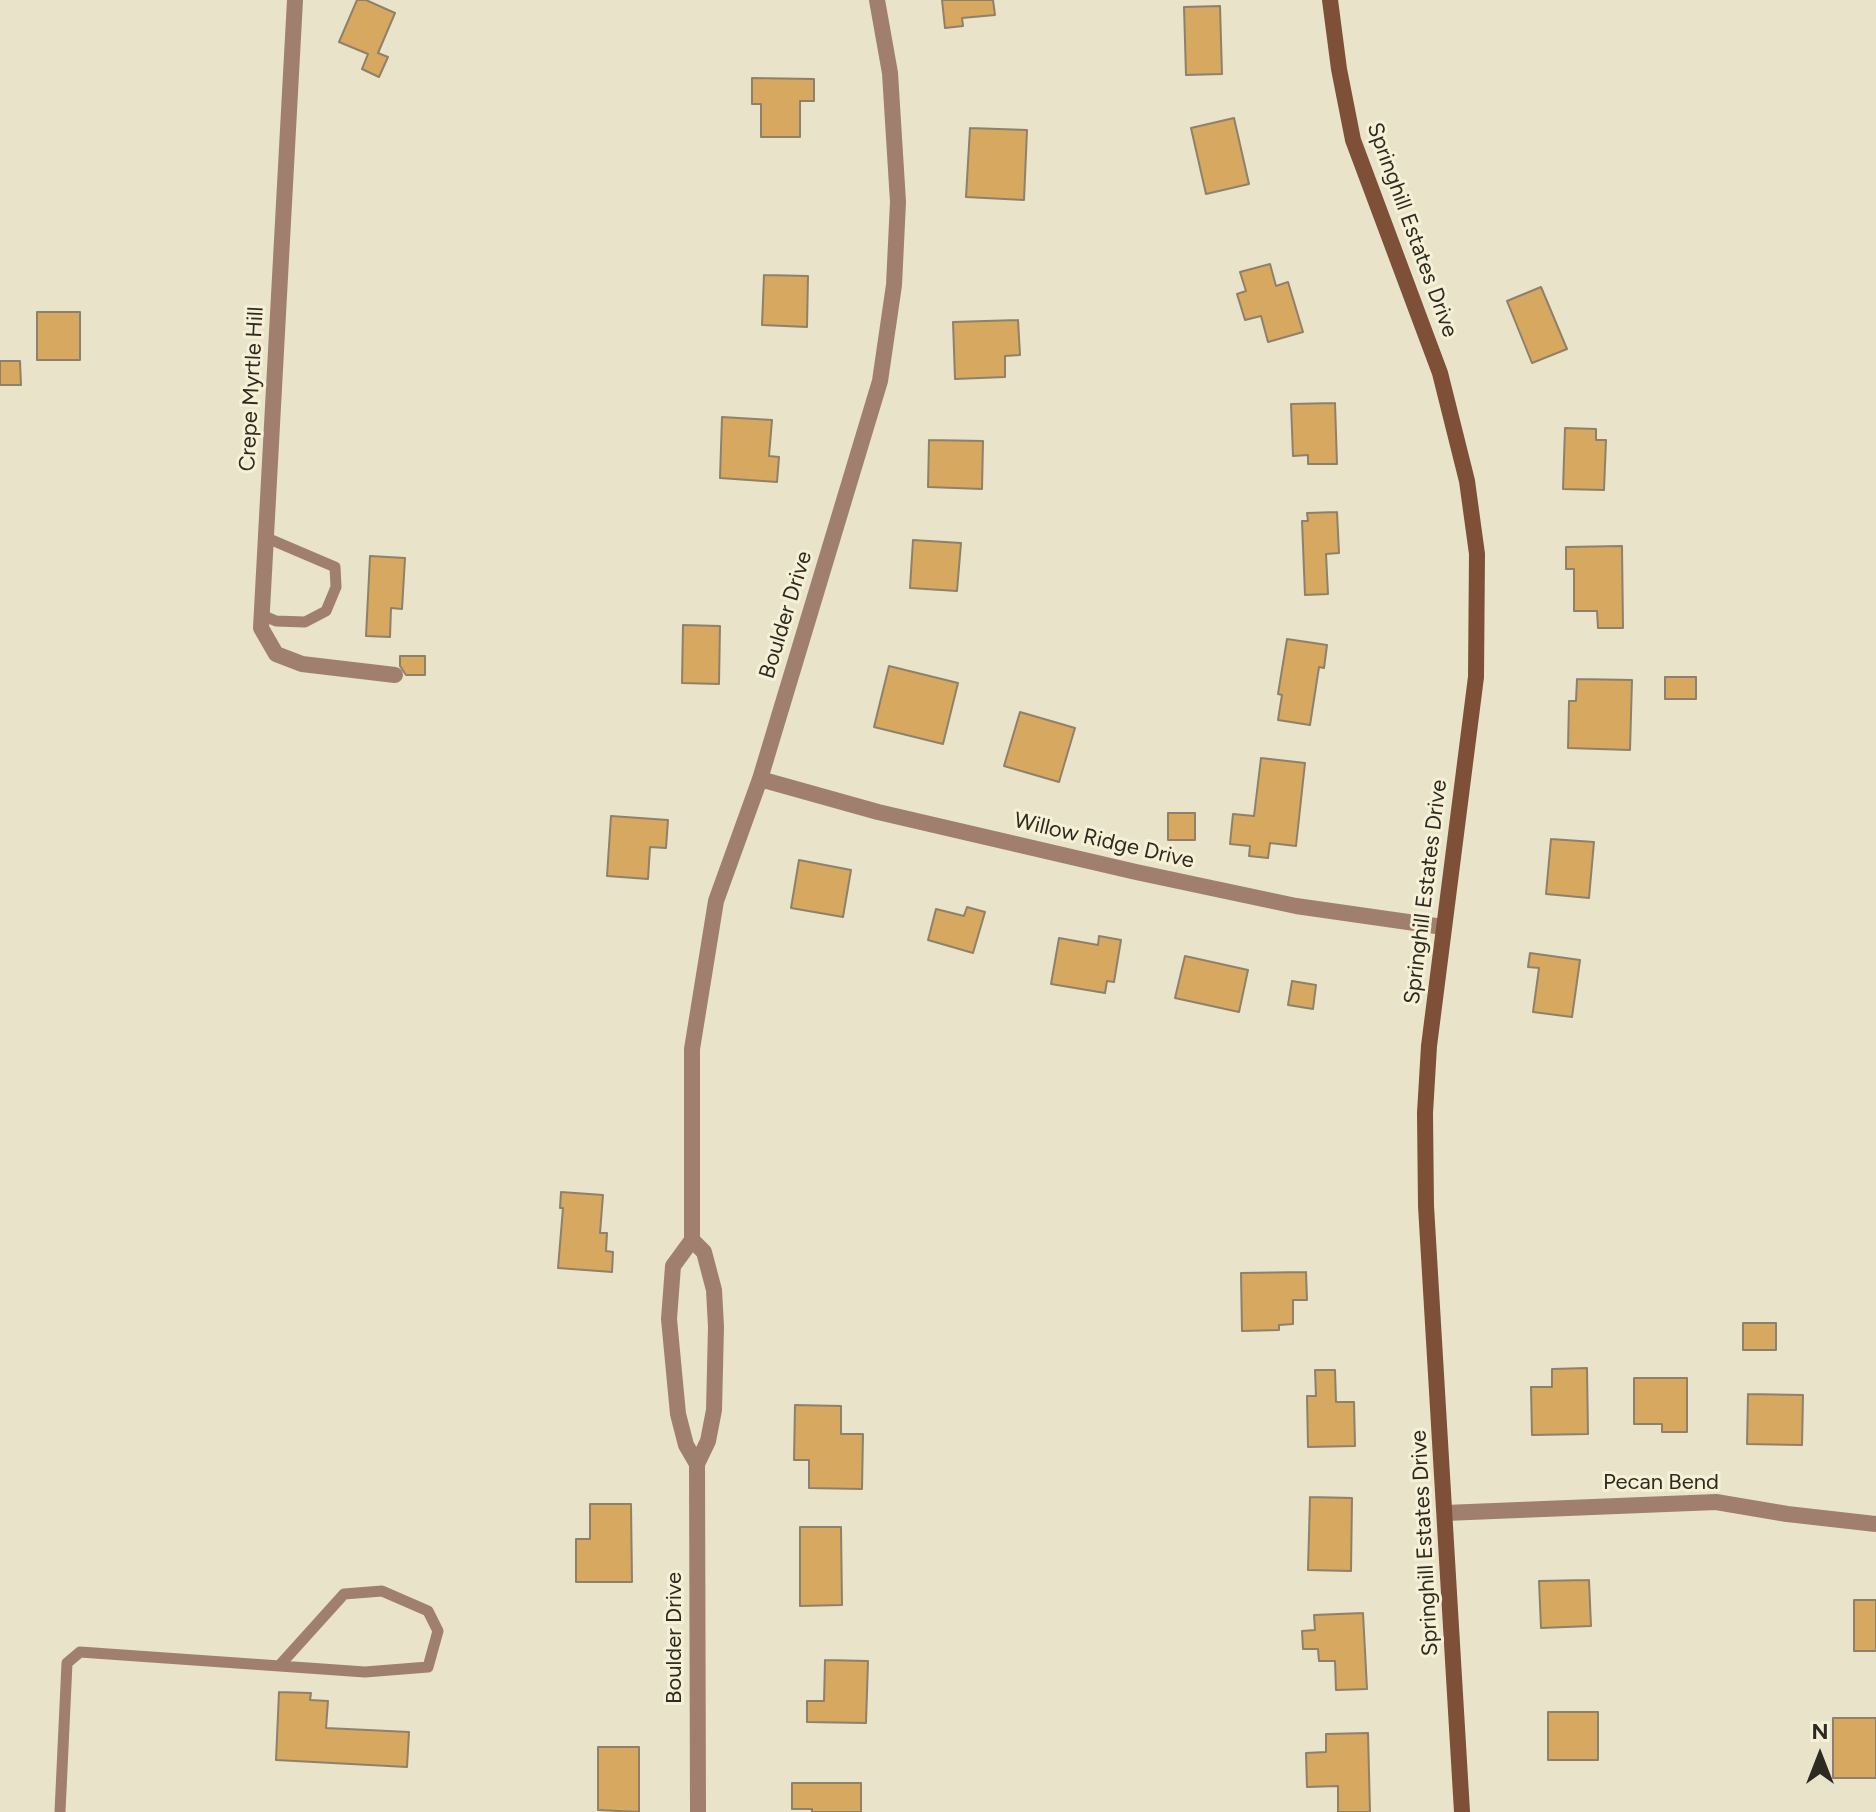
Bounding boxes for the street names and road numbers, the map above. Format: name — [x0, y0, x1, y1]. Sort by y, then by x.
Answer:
street label: Springhill Estates Drive — [1361, 119, 1463, 341]
street label: Crepe Myrtle Hill — [234, 306, 270, 472]
street label: Boulder Drive — [754, 548, 818, 682]
street label: Springhill Estates Drive — [1399, 778, 1453, 1006]
street label: Willow Ridge Drive — [1011, 807, 1197, 875]
street label: Springhill Estates Drive — [1406, 1429, 1444, 1657]
street label: Pecan Bend — [1603, 1470, 1719, 1496]
street label: Boulder Drive — [662, 1572, 688, 1704]

